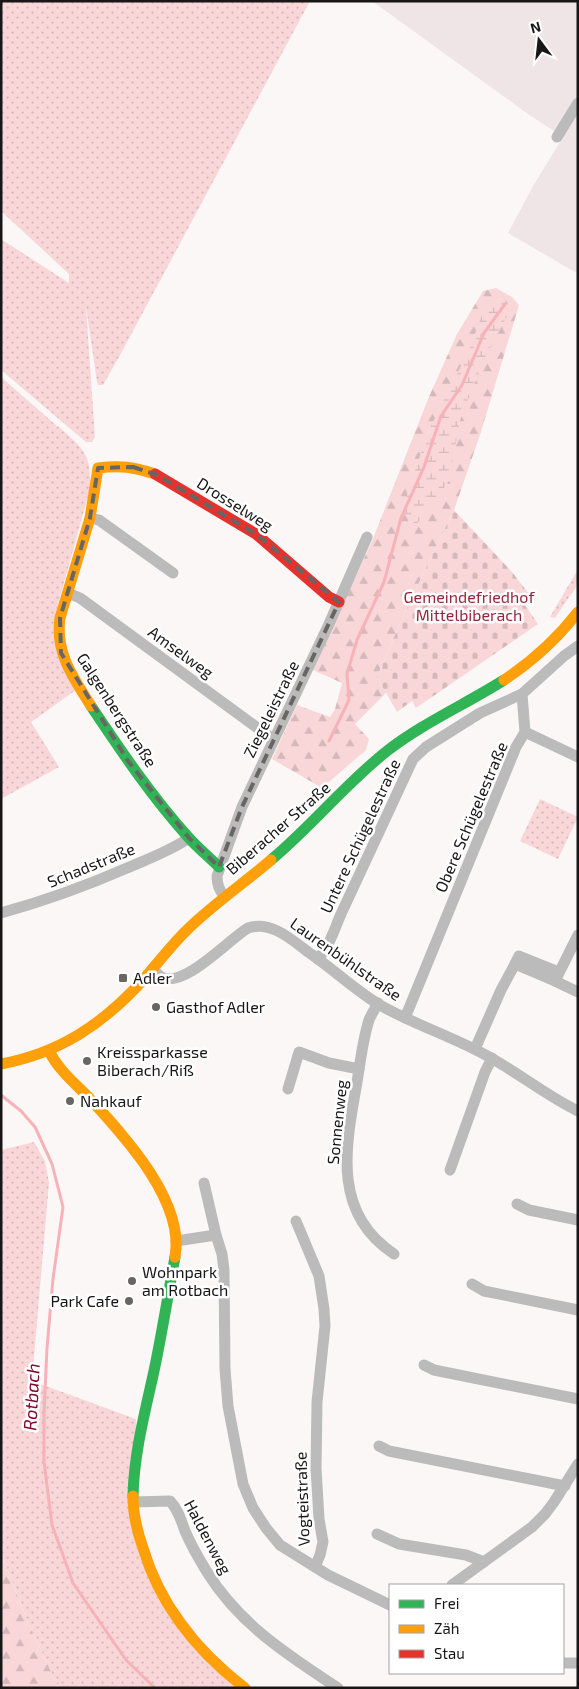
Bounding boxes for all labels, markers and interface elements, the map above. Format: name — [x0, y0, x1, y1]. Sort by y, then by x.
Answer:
north arrow — [514, 15, 564, 65]
text: N — [528, 17, 543, 36]
street label: Drosselweg — [194, 473, 277, 534]
park label: Gemeindefriedhof Mittelbiberach — [404, 587, 535, 624]
street label: Amselweg — [145, 622, 218, 682]
street label: Galgenbergstraße — [73, 649, 161, 770]
street label: Ziegeleistraße — [239, 657, 302, 760]
street label: Obere Schügelestraße — [430, 739, 511, 895]
street label: Untere Schügelestraße — [315, 756, 404, 916]
street label: Biberacher Straße — [222, 777, 334, 878]
street label: Schadstraße — [44, 838, 137, 891]
street label: Laurenbühlstraße — [287, 913, 406, 1004]
place label: Adler — [133, 968, 172, 987]
marker: Adler — [117, 972, 129, 984]
place label: Gasthof Adler — [166, 997, 266, 1016]
marker: Gasthof Adler — [150, 1001, 162, 1013]
place label: Kreissparkasse Biberach/Riß — [97, 1042, 208, 1079]
marker: Kreissparkasse Biberach/Riß — [81, 1055, 93, 1067]
street label: Sonnenweg — [323, 1079, 350, 1165]
place label: Nahkauf — [80, 1091, 142, 1110]
marker: Nahkauf — [64, 1095, 76, 1107]
place label: Wohnpark am Rotbach — [142, 1262, 228, 1299]
marker: Wohnpark am Rotbach — [126, 1275, 138, 1287]
place label: Park Cafe — [50, 1291, 119, 1310]
marker: Park Cafe — [123, 1295, 135, 1307]
water label: Rotbach — [18, 1363, 44, 1431]
street label: Vogteistraße — [290, 1451, 313, 1547]
street label: Haldenweg — [181, 1496, 236, 1577]
legend — [389, 1584, 564, 1674]
text: Frei — [434, 1594, 459, 1612]
text: Zäh — [434, 1619, 459, 1637]
text: Stau — [434, 1644, 465, 1662]

